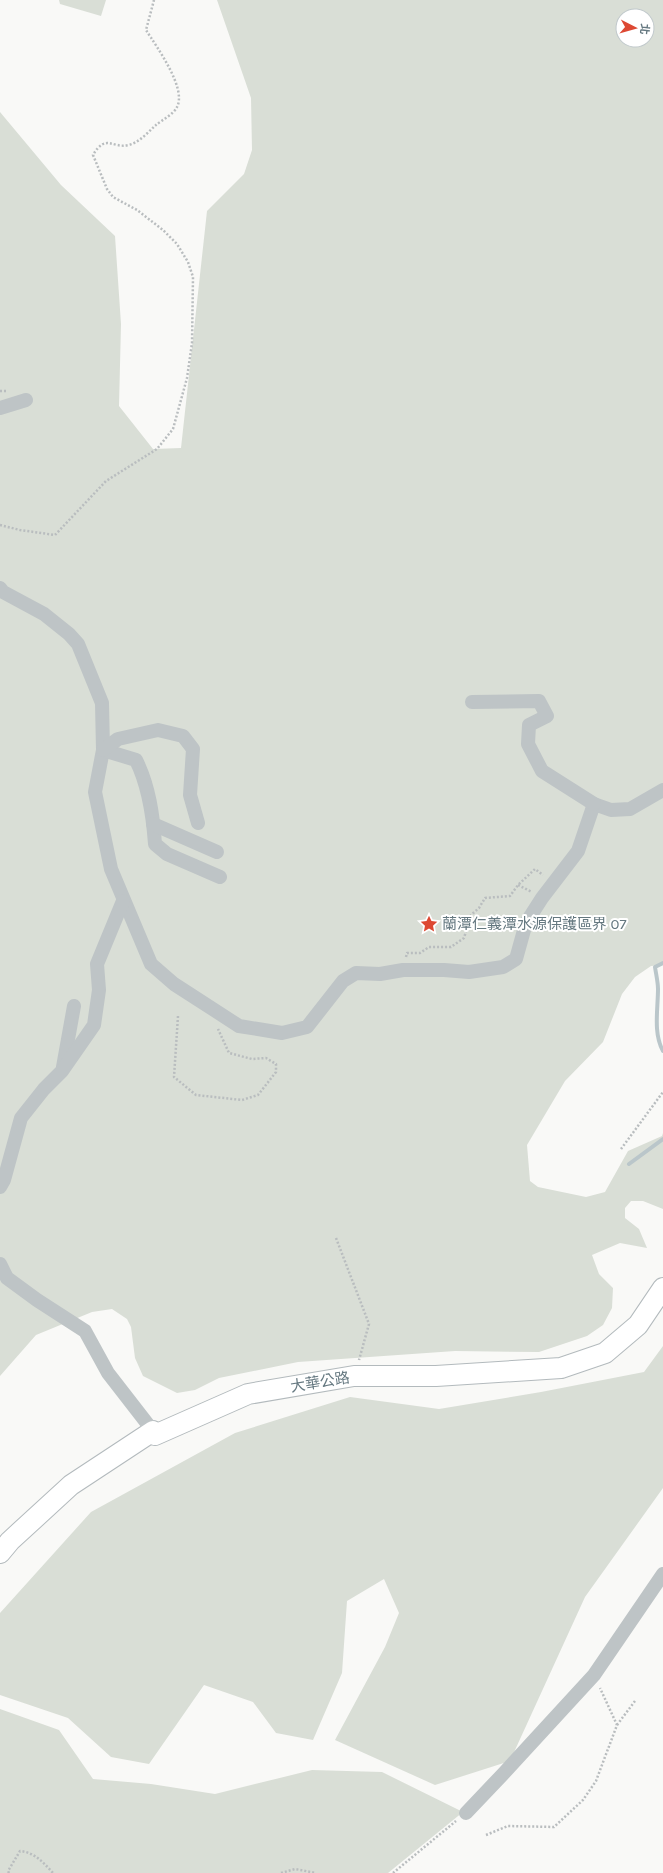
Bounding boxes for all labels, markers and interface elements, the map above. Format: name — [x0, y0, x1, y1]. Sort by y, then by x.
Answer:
north arrow — [615, 8, 655, 48]
text: 北 — [637, 23, 651, 35]
place icon: 蘭潭仁義潭水源保護區界 07 — [419, 914, 439, 934]
place label: 蘭潭仁義潭水源保護區界 07 — [442, 915, 627, 933]
street label: 大華公路 — [289, 1368, 351, 1396]

